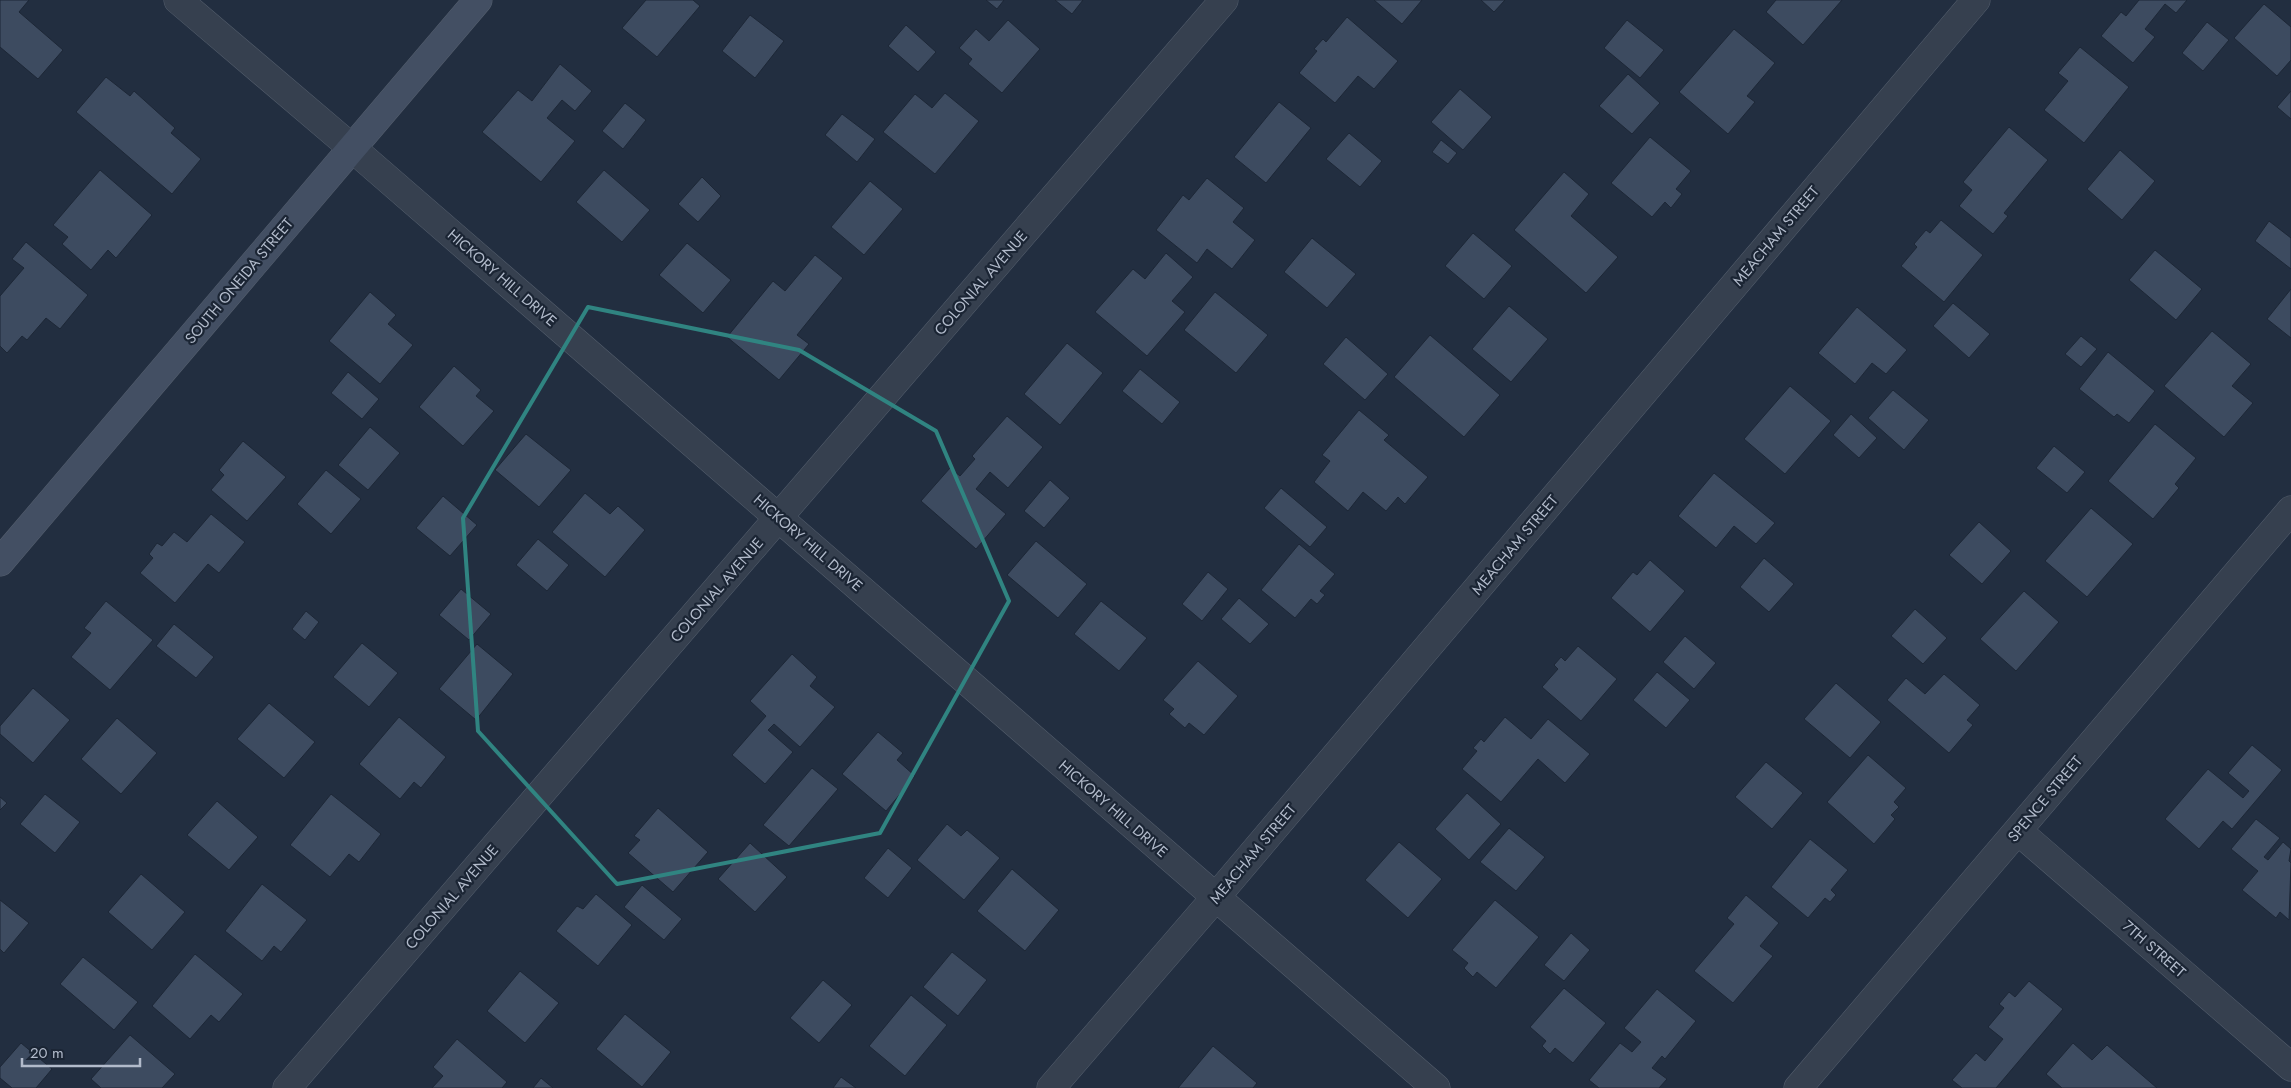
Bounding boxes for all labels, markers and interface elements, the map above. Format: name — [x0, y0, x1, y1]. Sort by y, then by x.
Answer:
street label: MEACHAM STREET — [1728, 181, 1824, 291]
street label: SOUTH ONEIDA STREET — [180, 213, 298, 349]
street label: HICKORY HILL DRIVE — [443, 224, 561, 332]
street label: COLONIAL AVENUE — [929, 226, 1033, 340]
street label: HICKORY HILL DRIVE — [749, 489, 867, 597]
street label: MEACHAM STREET — [1467, 490, 1563, 600]
street label: COLONIAL AVENUE — [665, 533, 769, 647]
street label: SPENCE STREET — [2002, 751, 2088, 847]
street label: HICKORY HILL DRIVE — [1054, 755, 1172, 863]
street label: MEACHAM STREET — [1205, 799, 1301, 909]
street label: COLONIAL AVENUE — [400, 840, 504, 954]
street label: 7TH STREET — [2117, 915, 2191, 983]
scale bar — [22, 1036, 140, 1068]
text: 20 m — [30, 1042, 64, 1064]

